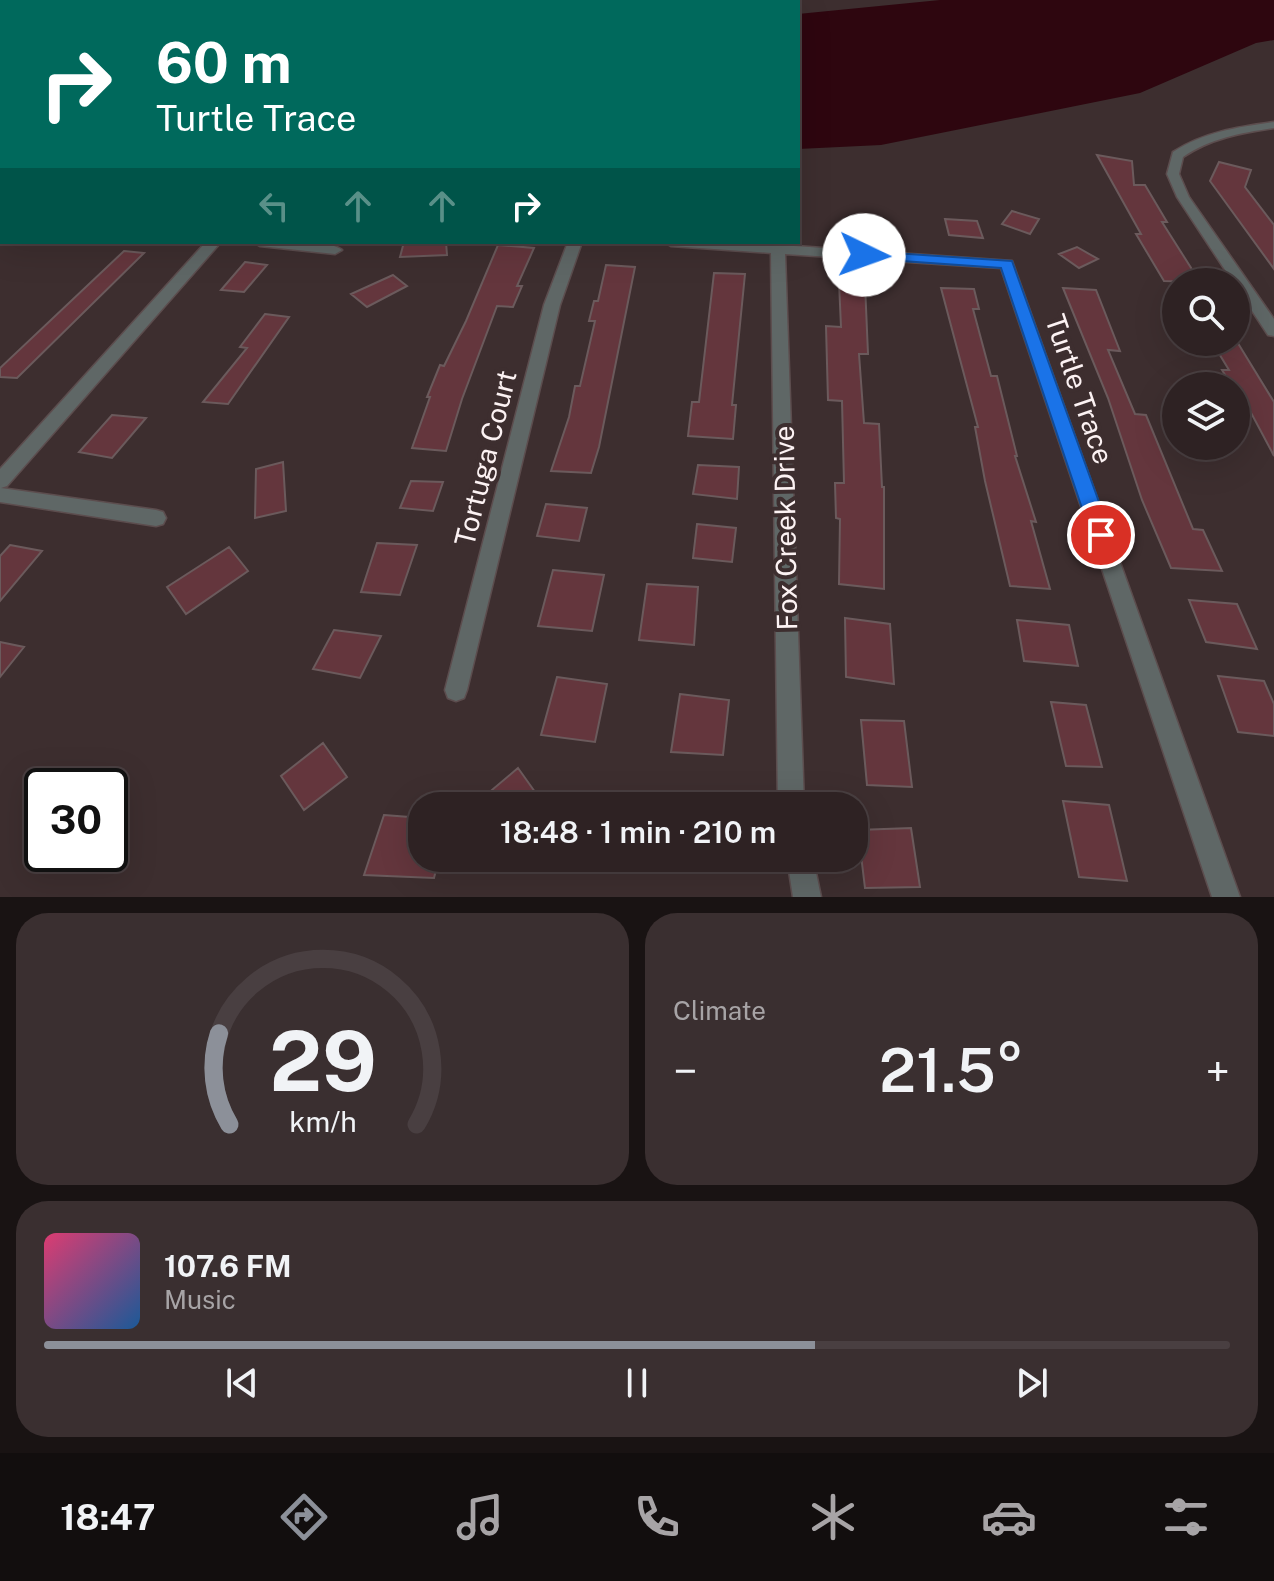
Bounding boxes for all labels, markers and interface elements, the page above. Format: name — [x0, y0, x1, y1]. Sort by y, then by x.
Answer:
text: 60 m — [156, 30, 292, 96]
icon: right — [24, 32, 128, 136]
text: Turtle Trace — [156, 97, 356, 139]
icon: left — [252, 184, 296, 228]
icon: ahead — [336, 184, 380, 228]
icon: ahead — [420, 184, 464, 228]
icon: right — [504, 184, 548, 228]
position arrow — [822, 213, 906, 297]
map controls — [1162, 268, 1250, 460]
button: search — [1162, 268, 1250, 356]
street label: Turtle Trace — [1039, 310, 1121, 468]
street label: Tortuga Court — [447, 367, 523, 549]
button: layers — [1162, 372, 1250, 460]
street label: Fox Creek Drive — [767, 425, 803, 631]
pin — [1067, 501, 1135, 569]
icon: arrive — [1079, 513, 1123, 557]
speed limit sign: 30 — [24, 768, 128, 872]
text: 18:48 · 1 min · 210 m — [500, 814, 776, 850]
text: Climate — [673, 995, 766, 1026]
text: 29 — [269, 1012, 376, 1110]
text: 21.5° — [879, 1035, 1024, 1106]
text: − — [673, 1045, 697, 1097]
text: + — [1206, 1045, 1230, 1097]
text: km/h — [289, 1105, 356, 1138]
text: 107.6 FM — [164, 1248, 292, 1284]
text: Music — [164, 1284, 236, 1315]
icon: previous — [220, 1361, 264, 1405]
icon: pause — [615, 1361, 659, 1405]
icon: next — [1010, 1361, 1054, 1405]
icon: directions — [276, 1489, 332, 1545]
icon: music — [452, 1489, 508, 1545]
icon: phone — [629, 1489, 685, 1545]
icon: climate — [805, 1489, 861, 1545]
icon: car — [981, 1489, 1037, 1545]
icon: filters — [1158, 1489, 1214, 1545]
text: 18:47 — [60, 1496, 156, 1538]

